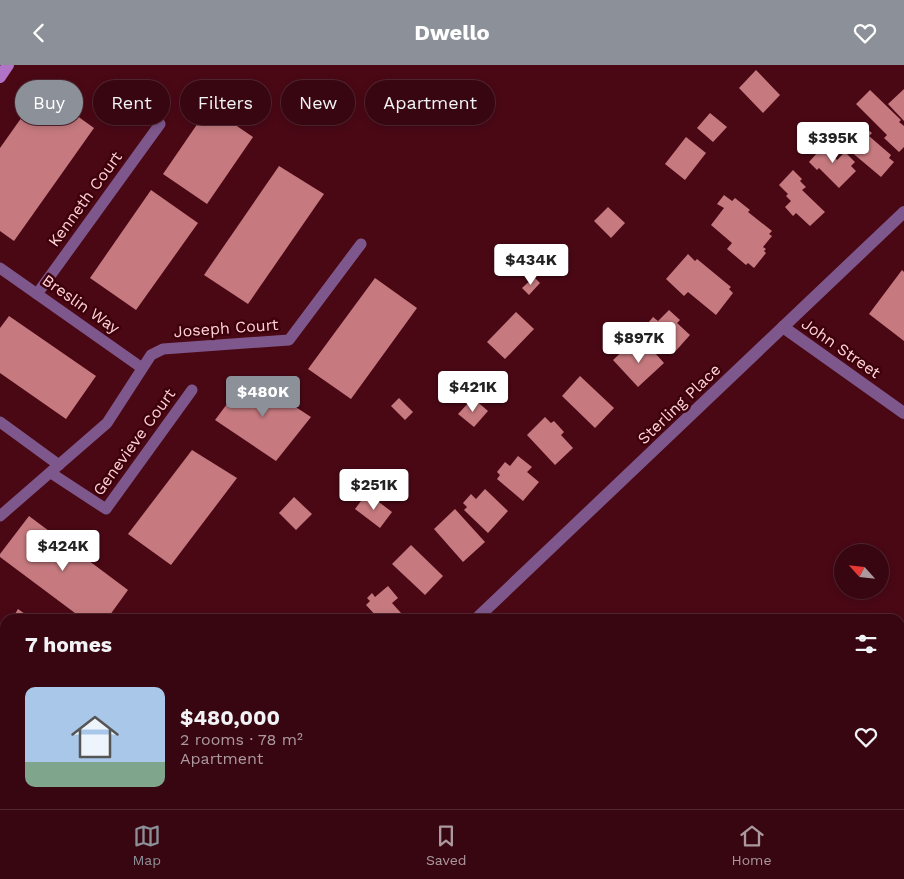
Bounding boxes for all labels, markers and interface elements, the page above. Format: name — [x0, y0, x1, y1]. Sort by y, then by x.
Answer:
icon: back — [25, 19, 53, 47]
icon: heart — [851, 19, 879, 47]
text: Dwello — [414, 20, 490, 45]
chip: Buy — [15, 80, 83, 125]
chip: Rent — [93, 80, 170, 125]
chip: Filters — [180, 80, 271, 125]
chip: New — [281, 80, 355, 125]
chip: Apartment — [365, 80, 495, 125]
pin: $395K — [798, 121, 868, 164]
text: $395K — [808, 128, 858, 147]
street label: Kenneth Court — [44, 147, 126, 250]
pin: $434K — [496, 243, 566, 286]
text: $434K — [505, 250, 557, 269]
street label: Breslin Way — [39, 270, 124, 338]
street label: John Street — [798, 314, 884, 382]
street label: Joseph Court — [173, 315, 279, 341]
pin: $897K — [604, 321, 674, 364]
text: $897K — [614, 328, 664, 347]
street label: Sterling Place — [634, 360, 724, 448]
pin: $421K — [438, 371, 508, 413]
pin: $480K — [228, 375, 298, 418]
text: $421K — [449, 377, 497, 396]
text: $480K — [237, 382, 289, 401]
street label: Genevieve Court — [89, 385, 179, 499]
pin: $251K — [339, 469, 409, 511]
text: $251K — [350, 475, 398, 494]
pin: $424K — [28, 529, 98, 572]
text: $424K — [37, 536, 89, 555]
north arrow — [834, 544, 889, 599]
map controls — [834, 544, 889, 599]
icon: filters — [852, 630, 880, 658]
text: 7 homes — [25, 632, 112, 657]
text: $480,000 — [180, 705, 280, 730]
icon: home — [65, 707, 125, 767]
icon: heart — [852, 723, 880, 751]
text: 2 rooms · 78 m² — [180, 730, 303, 749]
text: Apartment — [180, 749, 263, 768]
tab: Map — [132, 822, 161, 868]
tab: Saved — [426, 822, 467, 868]
tab: Home — [732, 822, 772, 868]

